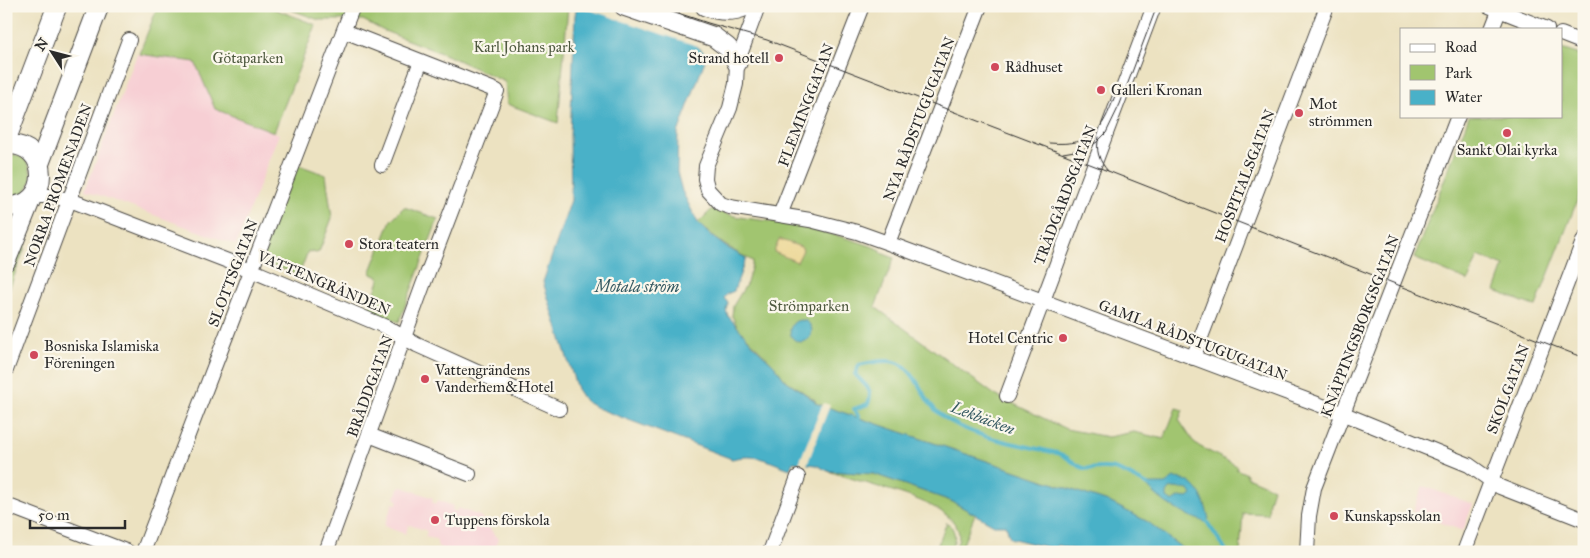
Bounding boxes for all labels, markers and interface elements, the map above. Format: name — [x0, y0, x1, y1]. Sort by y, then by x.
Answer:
north arrow — [28, 28, 78, 78]
legend — [1400, 28, 1562, 118]
street label: NYA RÅDSTUGUGATAN — [879, 34, 959, 204]
text: N — [32, 35, 52, 54]
park label: Karl Johans park — [474, 38, 575, 57]
text: Road — [1445, 38, 1477, 56]
street label: FLEMINGGATAN — [774, 41, 838, 169]
park label: Götaparken — [213, 49, 283, 67]
place label: Strand hotell — [689, 49, 770, 67]
marker: Strand hotell — [773, 52, 785, 64]
place label: Rådhuset — [1005, 58, 1063, 76]
marker: Rådhuset — [989, 61, 1001, 73]
text: Park — [1445, 64, 1472, 82]
place label: Galleri Kronan — [1111, 81, 1202, 99]
marker: Galleri Kronan — [1095, 84, 1107, 96]
text: Water — [1445, 88, 1482, 106]
place label: Mot strömmen — [1309, 95, 1372, 130]
street label: NORRA PROMENADEN — [20, 101, 96, 269]
street label: HOSPITALSGATAN — [1211, 107, 1279, 245]
marker: Mot strömmen — [1293, 107, 1305, 119]
street label: TRÄDGÅRDSGATAN — [1030, 122, 1100, 267]
marker: Sankt Olai kyrka — [1501, 127, 1513, 139]
place label: Sankt Olai kyrka — [1457, 141, 1558, 159]
street label: SLOTTSGATAN — [204, 216, 262, 329]
street label: KNÄPPINGSBORGSGATAN — [1317, 232, 1403, 420]
place label: Stora teatern — [359, 235, 439, 253]
marker: Stora teatern — [343, 238, 355, 250]
street label: VATTENGRÄNDEN — [254, 246, 393, 319]
water label: Motala ström — [593, 277, 679, 296]
street label: GAMLA RÅDSTUGUGATAN — [1096, 296, 1290, 384]
park label: Strömparken — [769, 297, 849, 315]
place label: Hotel Centric — [968, 329, 1053, 347]
street label: BRÅDDGATAN — [343, 332, 397, 440]
marker: Hotel Centric — [1057, 332, 1069, 344]
place label: Bosniska Islamiska Föreningen — [44, 337, 160, 372]
street label: SKOLGATAN — [1483, 341, 1533, 436]
marker: Bosniska Islamiska Föreningen — [28, 349, 40, 361]
place label: Vattengrändens Vanderhem&Hotel — [434, 361, 555, 396]
marker: Vattengrändens Vanderhem&Hotel — [419, 373, 431, 385]
water label: Lekbäcken — [948, 397, 1018, 439]
scale bar — [30, 498, 125, 530]
text: 50 m — [38, 506, 70, 524]
place label: Kunskapsskolan — [1344, 507, 1441, 525]
marker: Kunskapsskolan — [1328, 510, 1340, 522]
place label: Tuppens förskola — [445, 511, 550, 529]
marker: Tuppens förskola — [429, 514, 441, 526]

